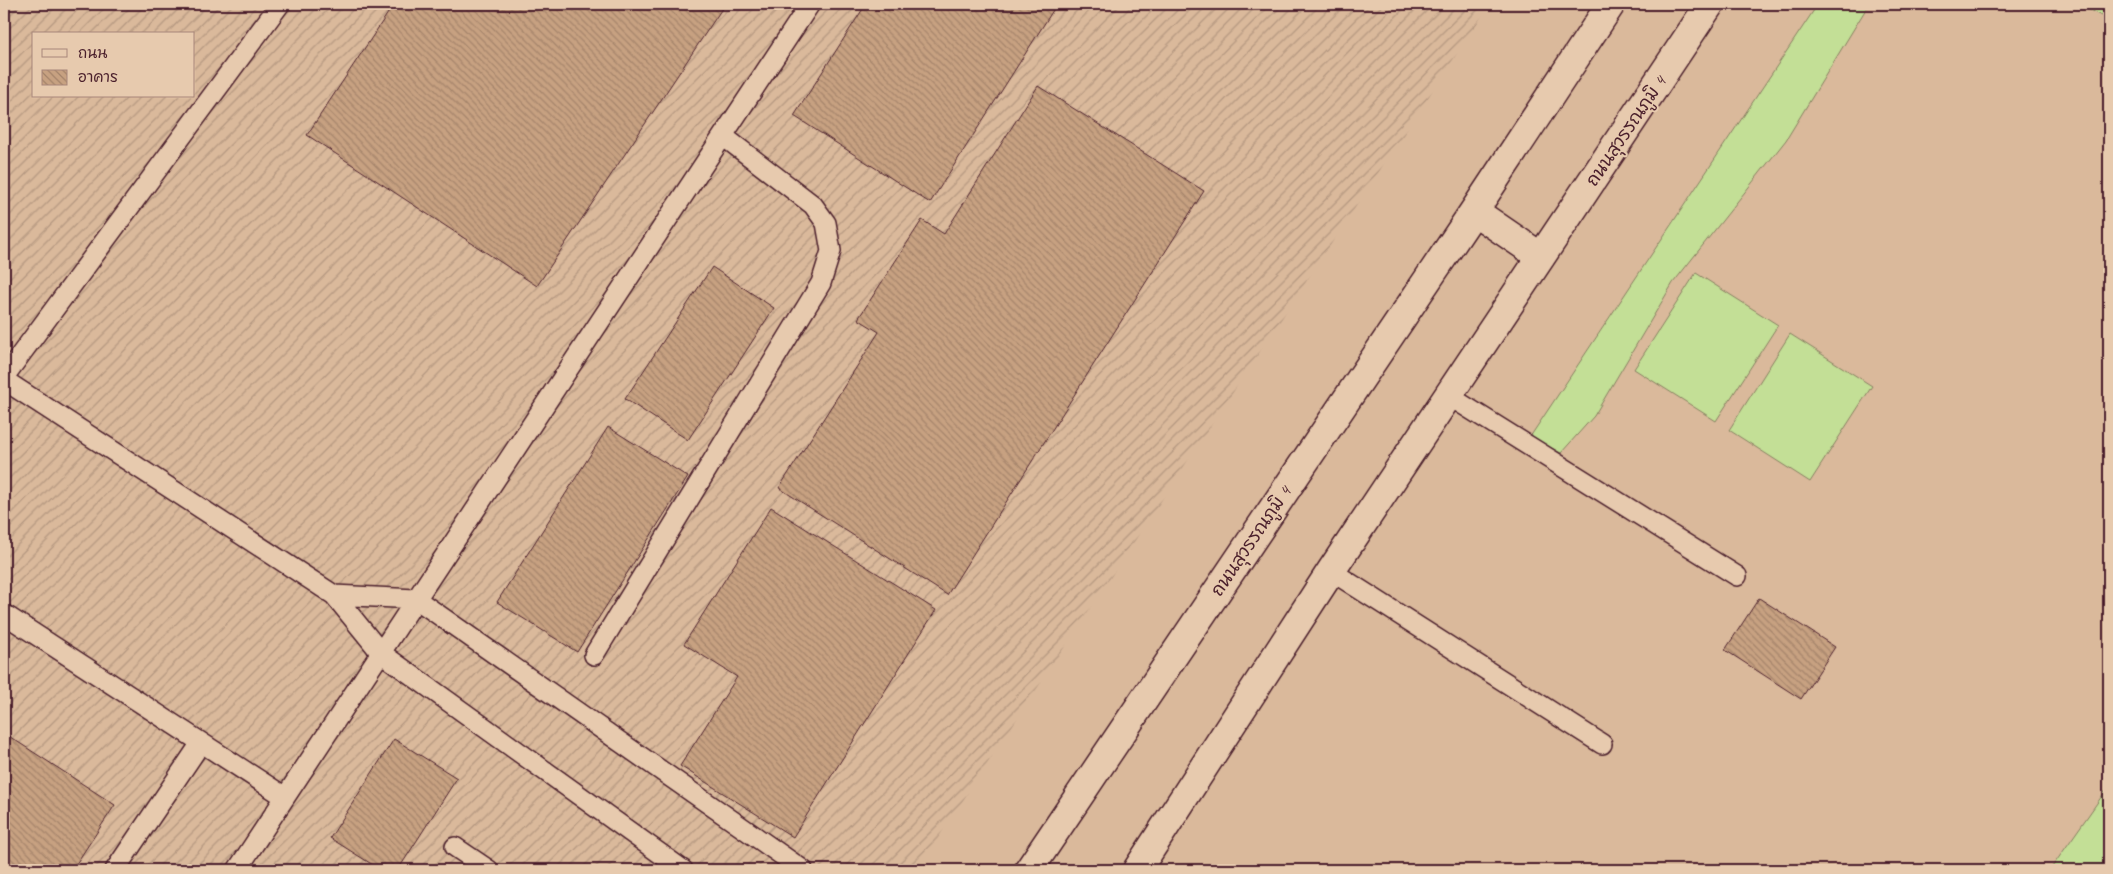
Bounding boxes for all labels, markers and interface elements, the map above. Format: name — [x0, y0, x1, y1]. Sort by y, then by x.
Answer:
legend — [32, 32, 195, 98]
text: ถนน — [78, 44, 107, 63]
text: อาคาร — [78, 68, 118, 87]
street label: ถนนสุวรรณภูมิ 4 — [1581, 70, 1675, 192]
street label: ถนนสุวรรณภูมิ 4 — [1206, 480, 1300, 602]

